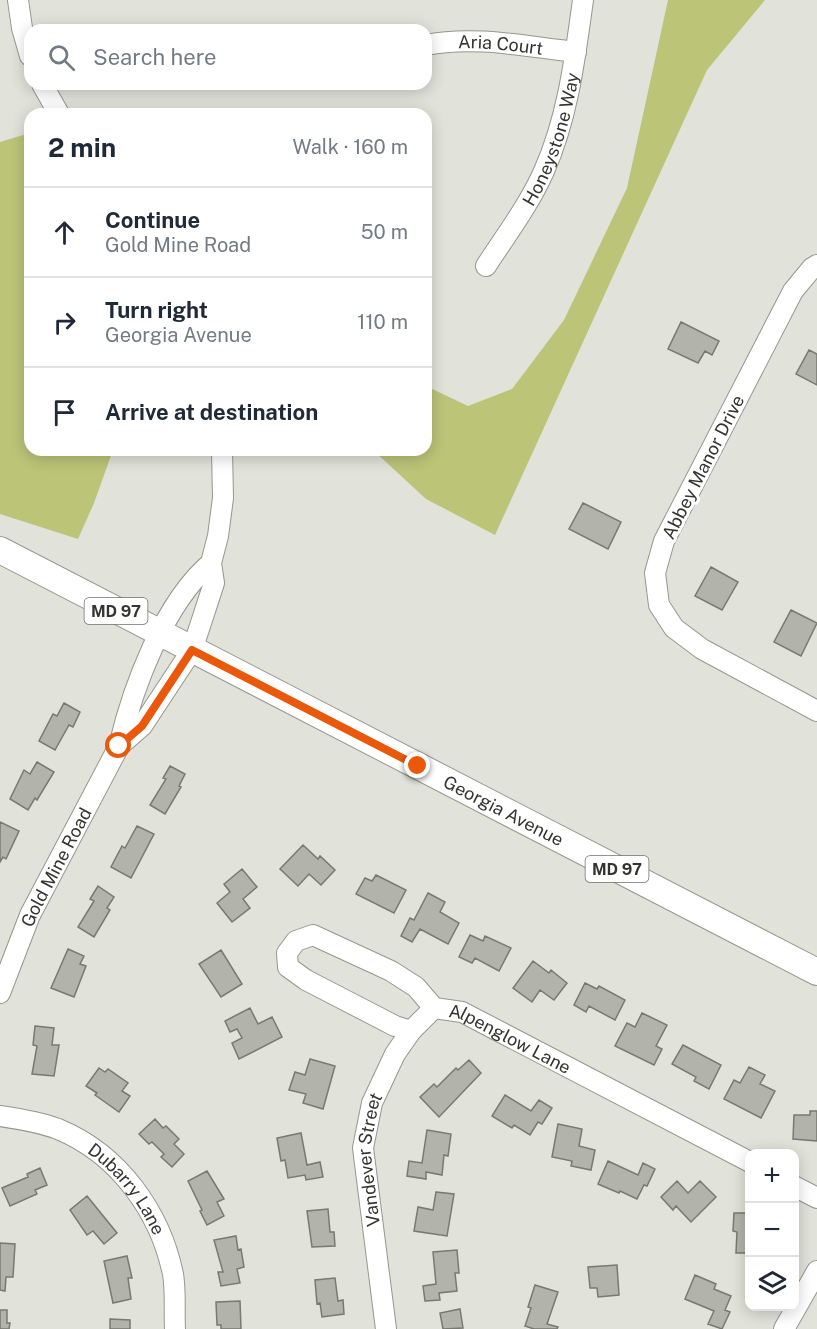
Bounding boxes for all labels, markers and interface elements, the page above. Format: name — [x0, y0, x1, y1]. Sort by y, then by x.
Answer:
search box — [24, 24, 432, 90]
street label: Aria Court — [458, 31, 545, 58]
icon: search — [45, 41, 78, 74]
text: Search here — [93, 44, 217, 70]
street label: Honeystone Way — [518, 70, 583, 209]
text: 2 min — [48, 132, 116, 163]
text: Walk · 160 m — [293, 135, 408, 159]
text: Continue — [105, 207, 200, 233]
icon: ahead — [48, 216, 81, 249]
text: 50 m — [361, 220, 408, 244]
text: Gold Mine Road — [105, 233, 251, 257]
text: Turn right — [105, 297, 208, 323]
icon: right — [48, 306, 81, 339]
text: 110 m — [357, 310, 408, 334]
text: Georgia Avenue — [105, 323, 252, 347]
street label: Abbey Manor Drive — [658, 391, 748, 543]
icon: arrive — [48, 396, 81, 429]
text: Arrive at destination — [105, 399, 318, 425]
road number: MD 97 — [84, 598, 148, 624]
route start — [105, 732, 131, 758]
route end — [404, 752, 430, 778]
street label: Georgia Avenue — [440, 771, 567, 850]
street label: Gold Mine Road — [16, 804, 95, 929]
road number: MD 97 — [586, 856, 648, 882]
street label: Alpenglow Lane — [447, 1000, 575, 1078]
street label: Vandever Street — [353, 1089, 386, 1228]
street label: Dubarry Lane — [84, 1138, 170, 1238]
map controls — [745, 1149, 799, 1311]
button: + — [745, 1149, 799, 1203]
button: − — [745, 1203, 799, 1257]
button: layers — [745, 1257, 799, 1311]

